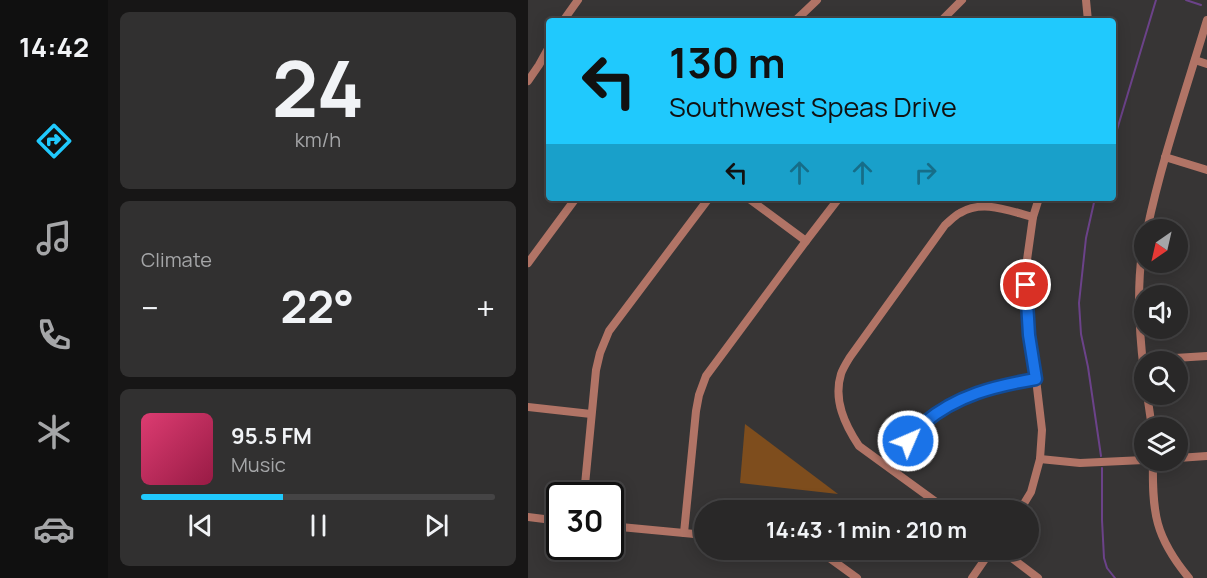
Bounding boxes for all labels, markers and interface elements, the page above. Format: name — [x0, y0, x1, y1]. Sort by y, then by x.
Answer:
text: 14:42 — [19, 28, 89, 65]
text: 130 m — [669, 33, 786, 91]
text: 24 — [272, 34, 364, 140]
icon: left — [570, 42, 648, 120]
text: Southwest Speas Drive — [669, 88, 957, 125]
icon: directions — [33, 120, 75, 162]
text: km/h — [295, 126, 341, 153]
icon: left — [720, 156, 753, 189]
icon: ahead — [783, 156, 816, 189]
icon: ahead — [846, 156, 879, 189]
icon: right — [909, 156, 942, 189]
icon: music — [33, 217, 75, 259]
north arrow — [1134, 219, 1188, 273]
map controls — [1134, 219, 1188, 471]
text: Climate — [141, 246, 212, 273]
pin — [1000, 259, 1051, 310]
icon: arrive — [1009, 268, 1042, 301]
text: 22° — [280, 275, 354, 337]
text: − — [141, 285, 159, 330]
text: + — [476, 285, 495, 330]
button: sound — [1134, 285, 1188, 339]
icon: phone — [33, 314, 75, 356]
button: search — [1134, 351, 1188, 405]
position arrow — [876, 409, 940, 473]
icon: climate — [33, 411, 75, 453]
button: layers — [1134, 417, 1188, 471]
text: 95.5 FM — [231, 421, 312, 451]
text: Music — [231, 451, 286, 478]
speed limit sign: 30 — [546, 482, 624, 560]
icon: car — [33, 508, 75, 550]
icon: previous — [184, 509, 217, 542]
icon: pause — [302, 509, 335, 542]
icon: next — [420, 509, 453, 542]
text: 14:43 · 1 min · 210 m — [766, 515, 967, 545]

